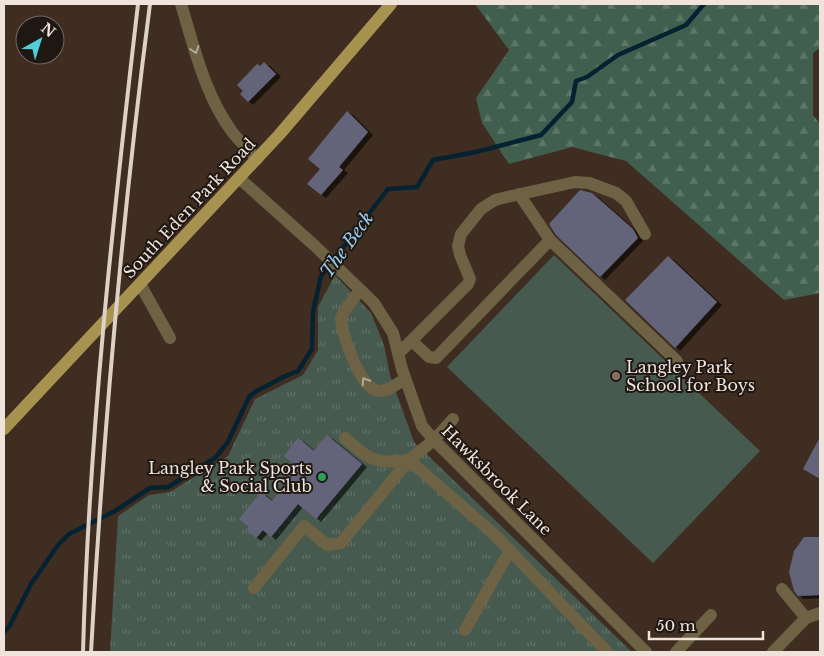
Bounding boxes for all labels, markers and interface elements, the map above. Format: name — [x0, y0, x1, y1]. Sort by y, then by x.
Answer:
north arrow — [15, 15, 65, 65]
text: N — [37, 19, 59, 41]
one-way arrow — [190, 46, 200, 54]
street label: South Eden Park Road — [119, 134, 259, 282]
water label: The Beck — [316, 208, 378, 282]
place label: Langley Park School for Boys — [626, 357, 755, 395]
marker: Langley Park School for Boys — [610, 370, 622, 382]
one-way arrow — [361, 377, 371, 386]
street label: Hawksbrook Lane — [438, 421, 556, 539]
place label: Langley Park Sports & Social Club — [148, 458, 312, 496]
marker: Langley Park Sports & Social Club — [316, 471, 328, 483]
scale bar — [649, 608, 763, 640]
text: 50 m — [656, 616, 696, 635]

